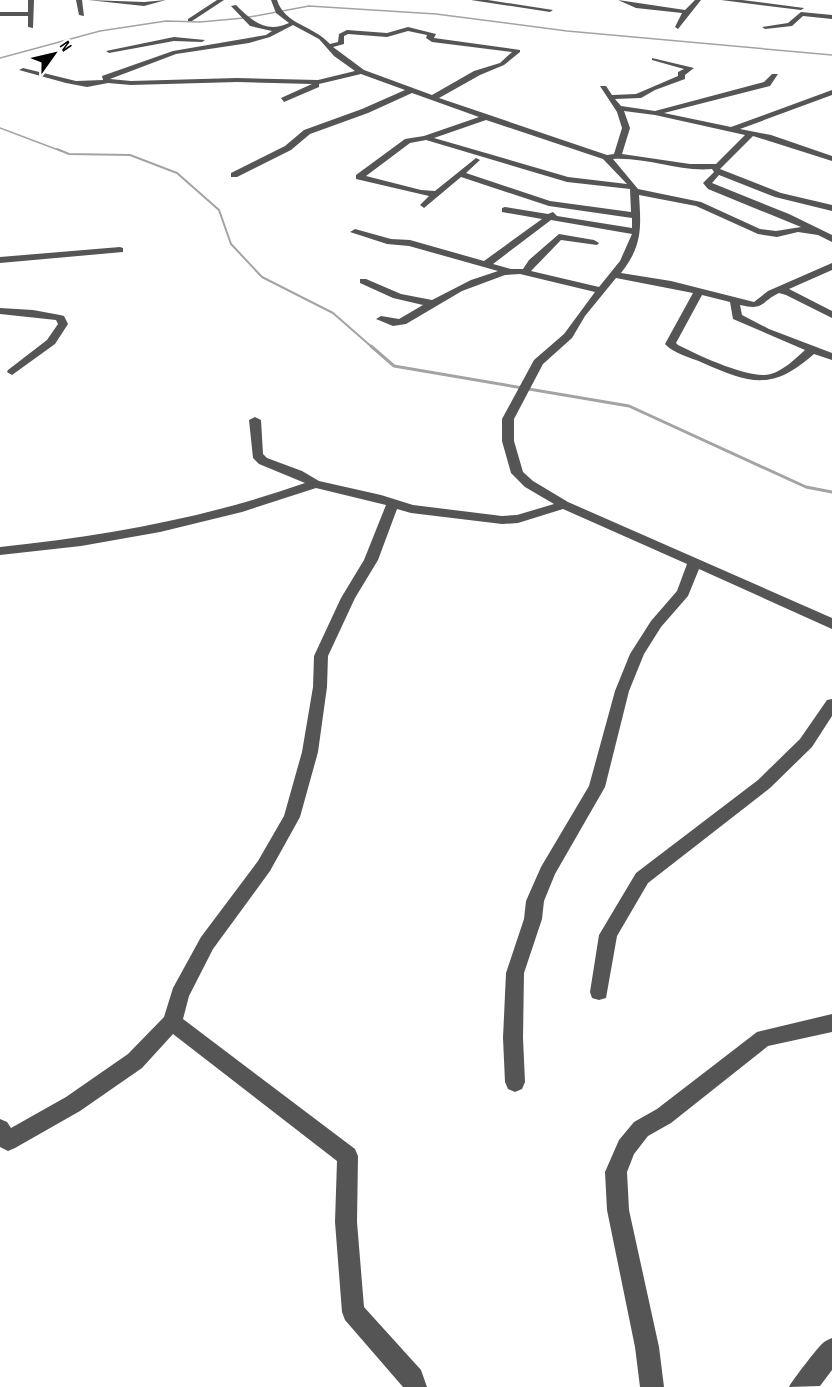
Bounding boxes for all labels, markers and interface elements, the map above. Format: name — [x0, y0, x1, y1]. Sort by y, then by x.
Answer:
north arrow — [24, 24, 84, 84]
text: N — [55, 38, 75, 55]

